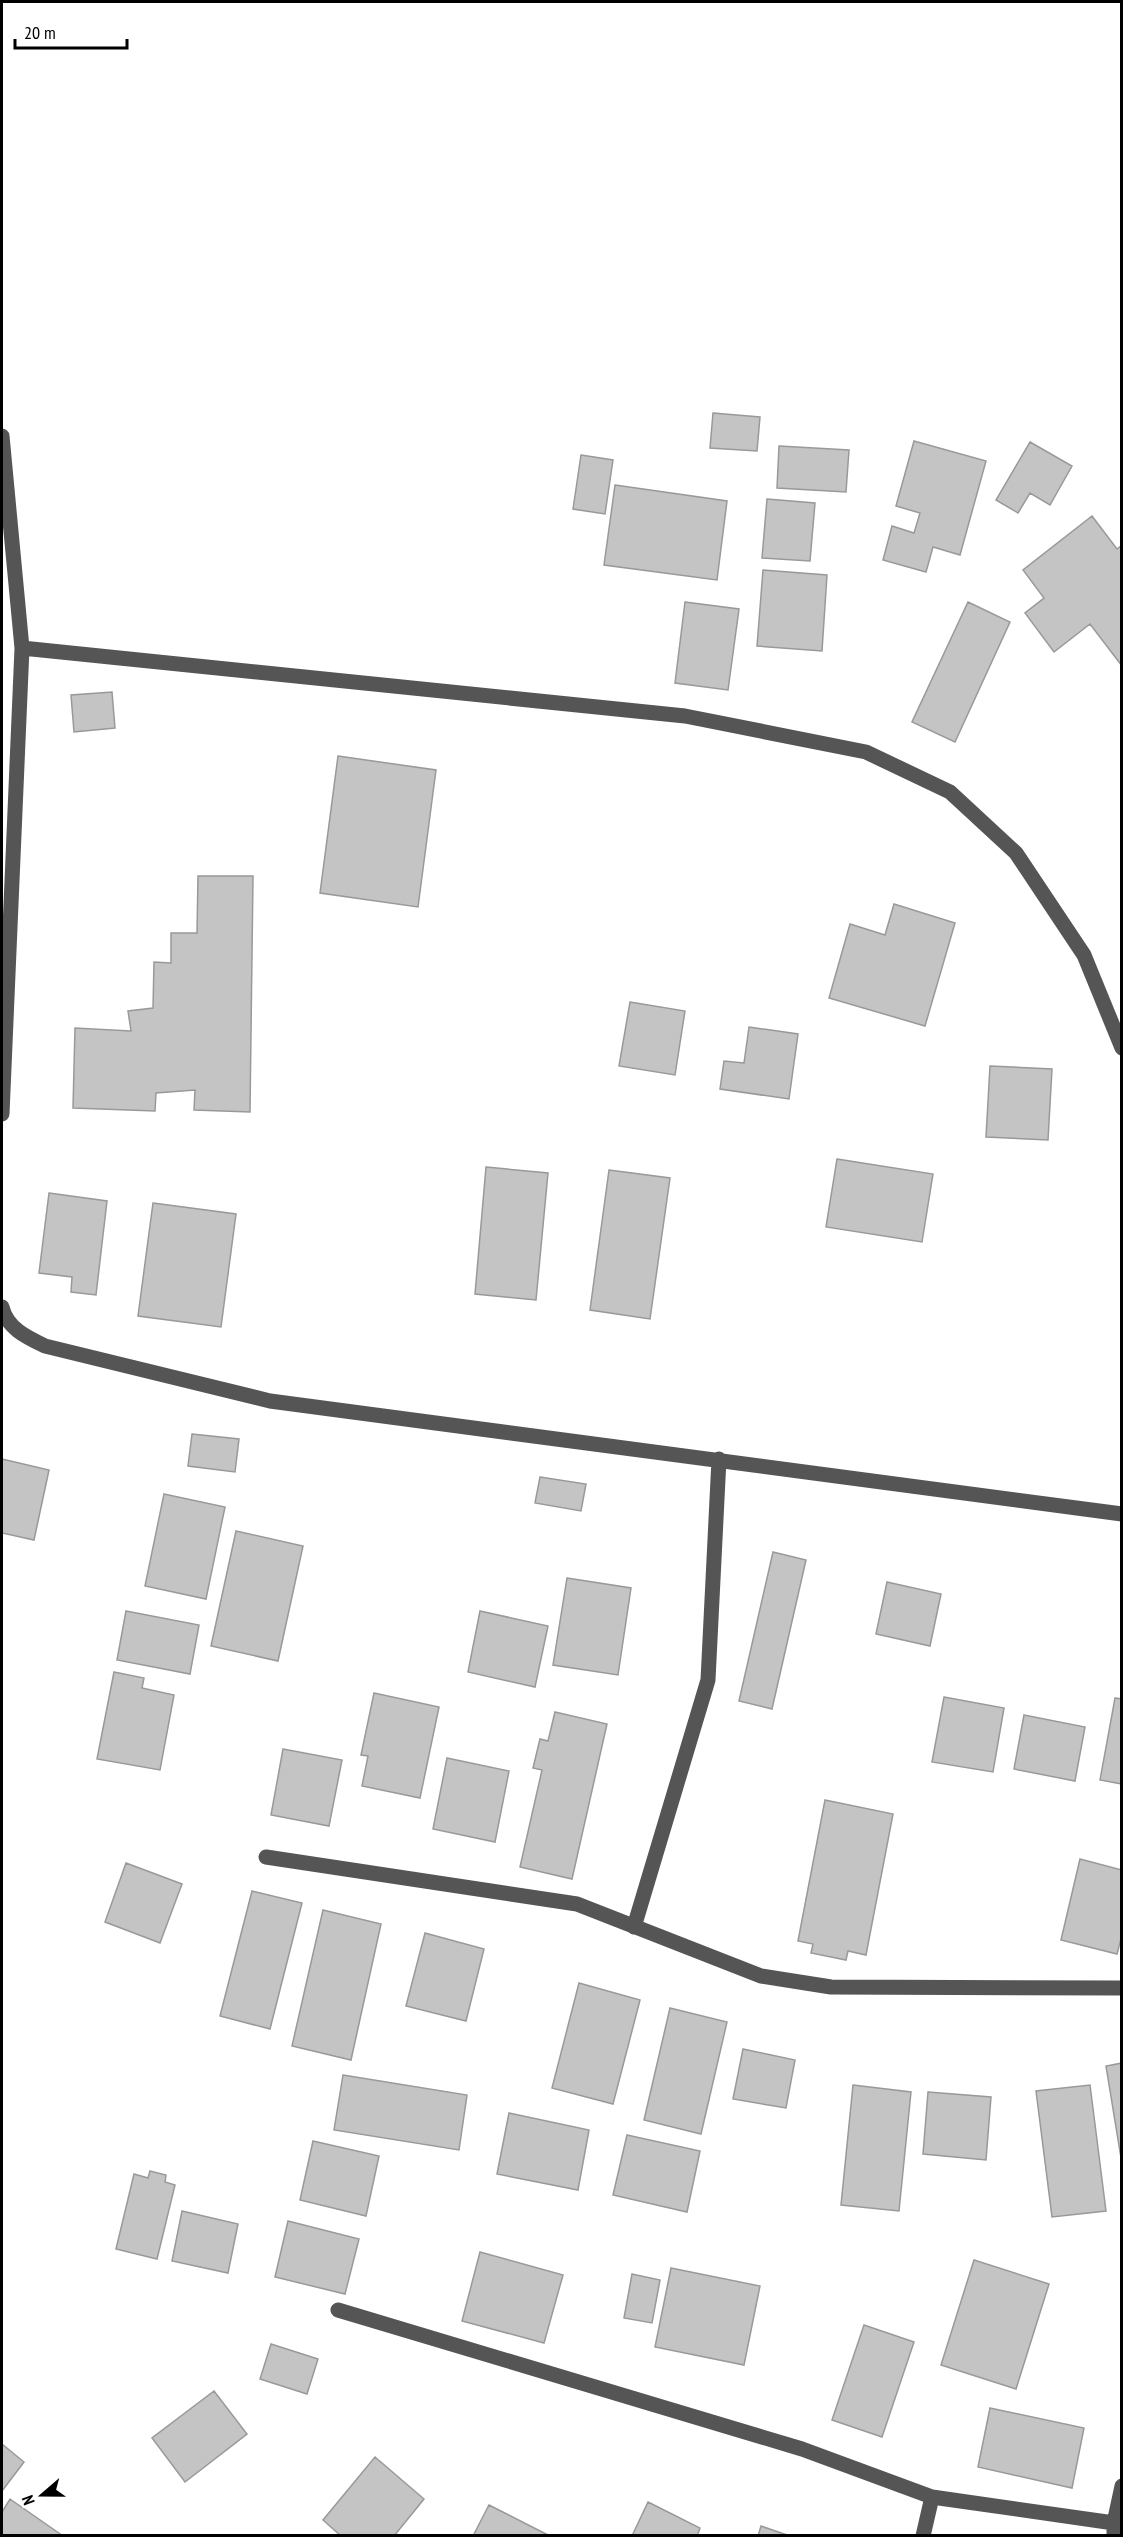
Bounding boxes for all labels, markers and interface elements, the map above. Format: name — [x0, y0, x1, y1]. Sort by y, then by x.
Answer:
scale bar — [15, 12, 128, 50]
text: 20 m — [24, 21, 56, 44]
north arrow — [12, 2465, 72, 2525]
text: N — [17, 2493, 39, 2508]

